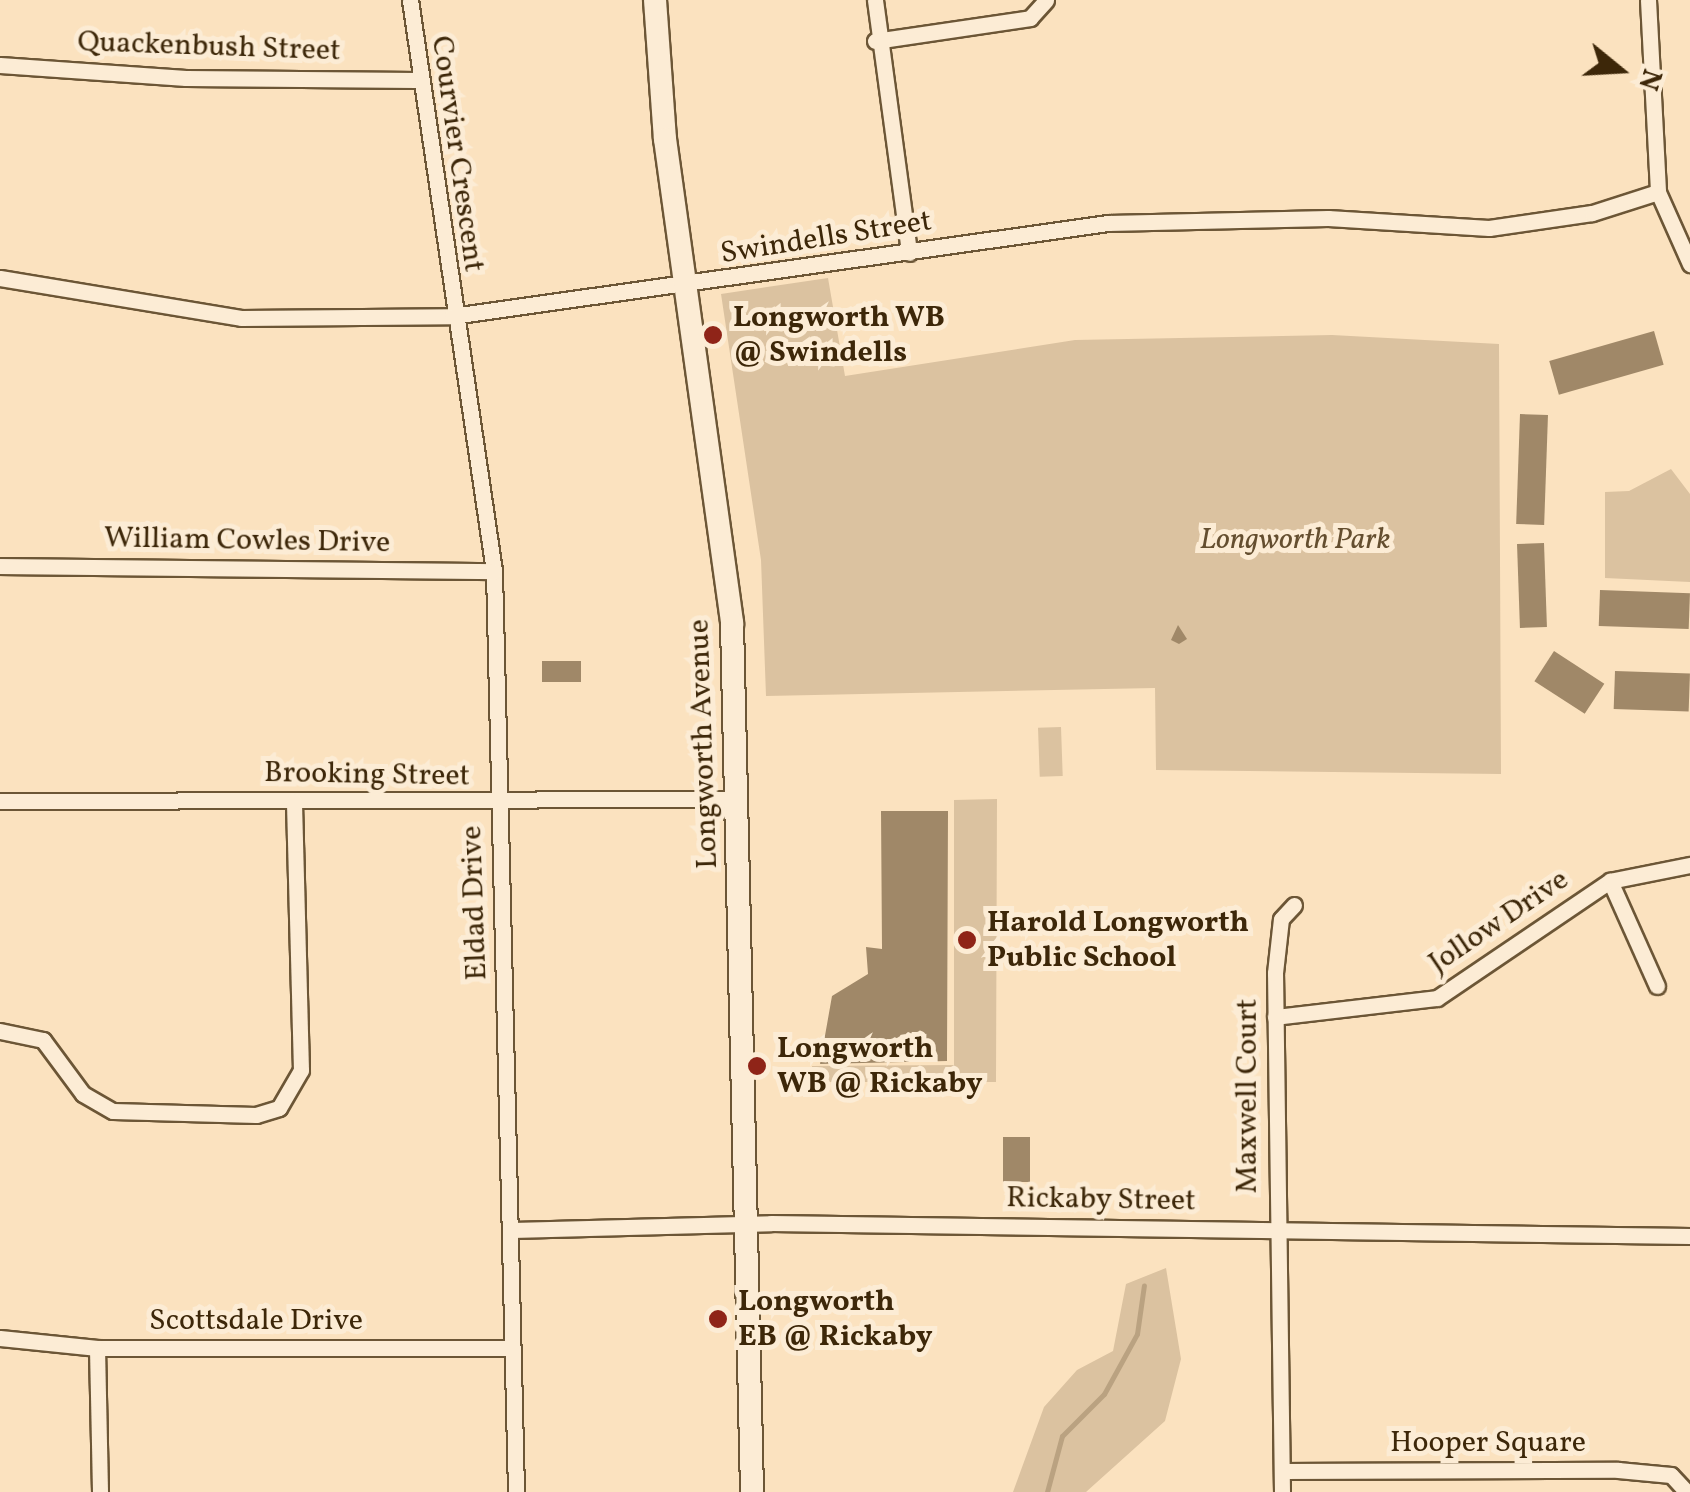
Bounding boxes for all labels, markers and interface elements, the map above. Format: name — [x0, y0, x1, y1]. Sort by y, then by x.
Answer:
north arrow — [1570, 20, 1670, 120]
street label: Quackenbush Street — [77, 24, 341, 70]
street label: Courvier Crescent — [423, 34, 491, 274]
text: N — [1627, 64, 1671, 95]
street label: Swindells Street — [718, 204, 934, 272]
place label: Longworth WB @ Swindells — [733, 300, 945, 370]
marker: Longworth WB @ Swindells — [702, 324, 724, 346]
street label: William Cowles Drive — [103, 521, 391, 561]
park label: Longworth Park — [1200, 522, 1390, 558]
street label: Longworth Avenue — [682, 618, 726, 870]
street label: Brooking Street — [264, 755, 470, 795]
street label: Eldad Drive — [454, 825, 496, 981]
street label: Jollow Drive — [1422, 862, 1576, 982]
place label: Harold Longworth Public School — [987, 905, 1249, 976]
marker: Harold Longworth Public School — [956, 929, 978, 951]
street label: Maxwell Court — [1230, 999, 1266, 1193]
place label: Longworth WB @ Rickaby — [777, 1031, 983, 1102]
marker: Longworth WB @ Rickaby — [746, 1055, 768, 1077]
street label: Rickaby Street — [1005, 1180, 1197, 1220]
place label: Longworth EB @ Rickaby — [738, 1284, 933, 1354]
street label: Scottsdale Drive — [149, 1303, 363, 1339]
marker: Longworth EB @ Rickaby — [707, 1308, 729, 1330]
street label: Hooper Square — [1390, 1425, 1586, 1461]

